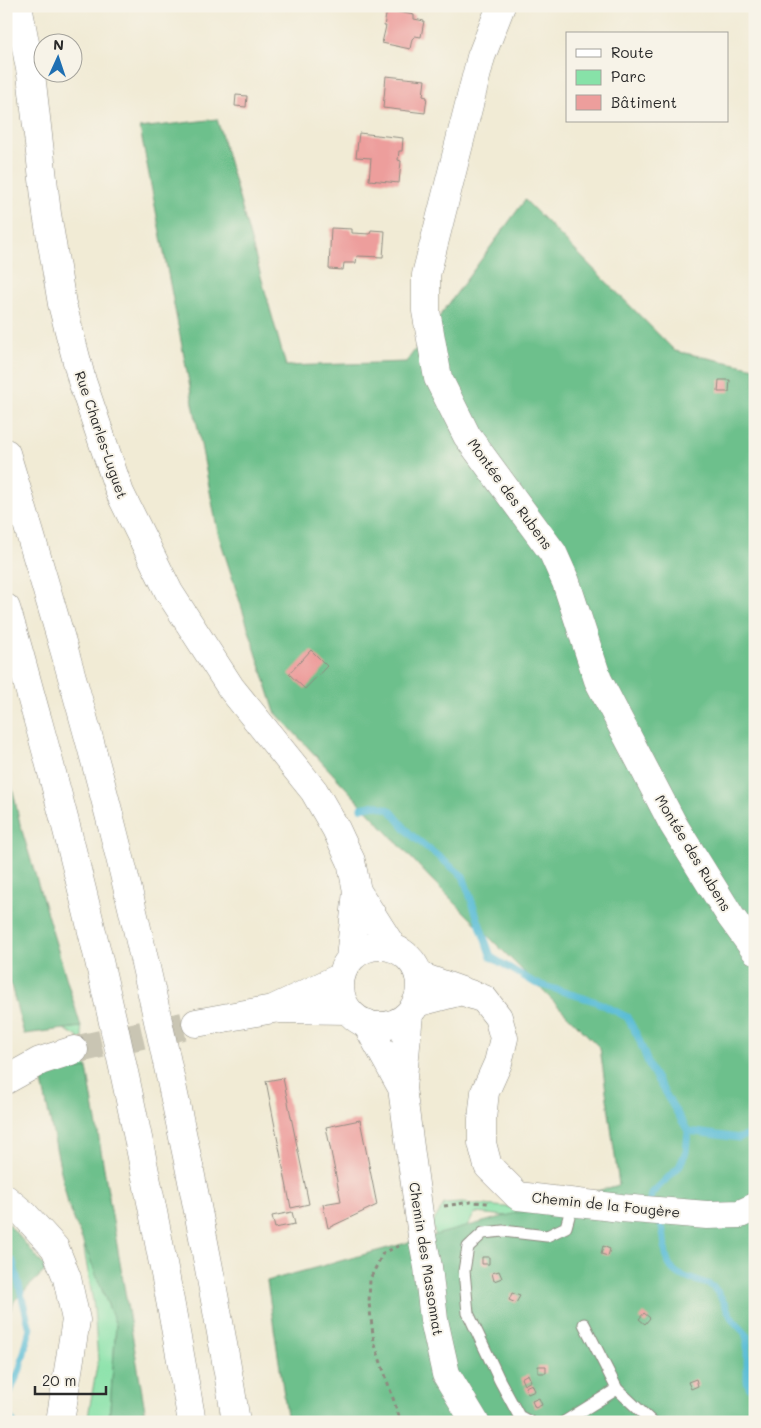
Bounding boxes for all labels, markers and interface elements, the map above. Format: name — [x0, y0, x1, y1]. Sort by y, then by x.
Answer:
north arrow — [32, 32, 82, 82]
legend — [566, 32, 728, 122]
text: N — [53, 35, 65, 54]
text: Route — [611, 42, 654, 62]
text: Parc — [611, 66, 646, 86]
text: Bâtiment — [611, 92, 677, 112]
street label: Rue Charles-Luguet — [71, 368, 132, 501]
street label: Montée des Rubens — [464, 434, 557, 553]
street label: Montée des Rubens — [651, 791, 736, 915]
street label: Chemin des Massonnat — [405, 1181, 448, 1337]
street label: Chemin de la Fougère — [531, 1187, 681, 1222]
scale bar — [35, 1363, 106, 1395]
text: 20 m — [42, 1370, 76, 1390]

